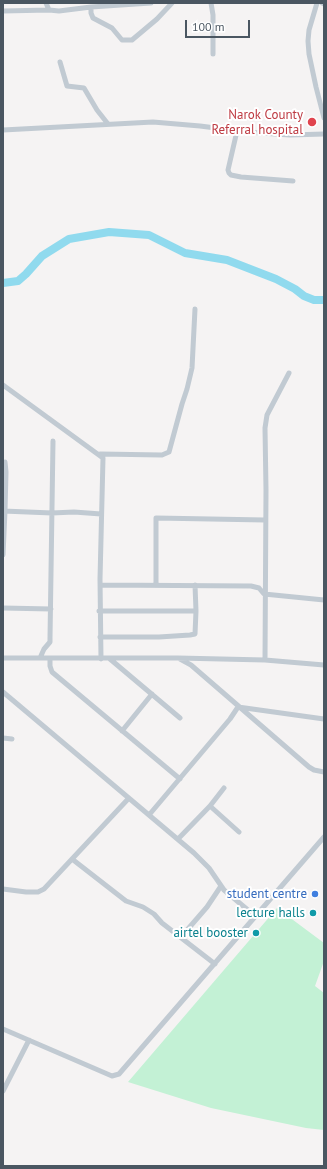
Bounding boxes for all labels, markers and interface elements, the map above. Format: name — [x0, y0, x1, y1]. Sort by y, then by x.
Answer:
scale bar — [187, 12, 252, 38]
text: 100 m — [192, 19, 225, 34]
place label: Narok County Referral hospital — [211, 107, 303, 138]
marker: Narok County Referral hospital — [306, 116, 318, 128]
place label: student centre — [227, 886, 307, 902]
marker: student centre — [310, 889, 320, 899]
place label: lecture halls — [236, 905, 305, 921]
marker: lecture halls — [308, 908, 318, 918]
place label: airtel booster — [173, 925, 248, 941]
marker: airtel booster — [251, 928, 261, 938]

